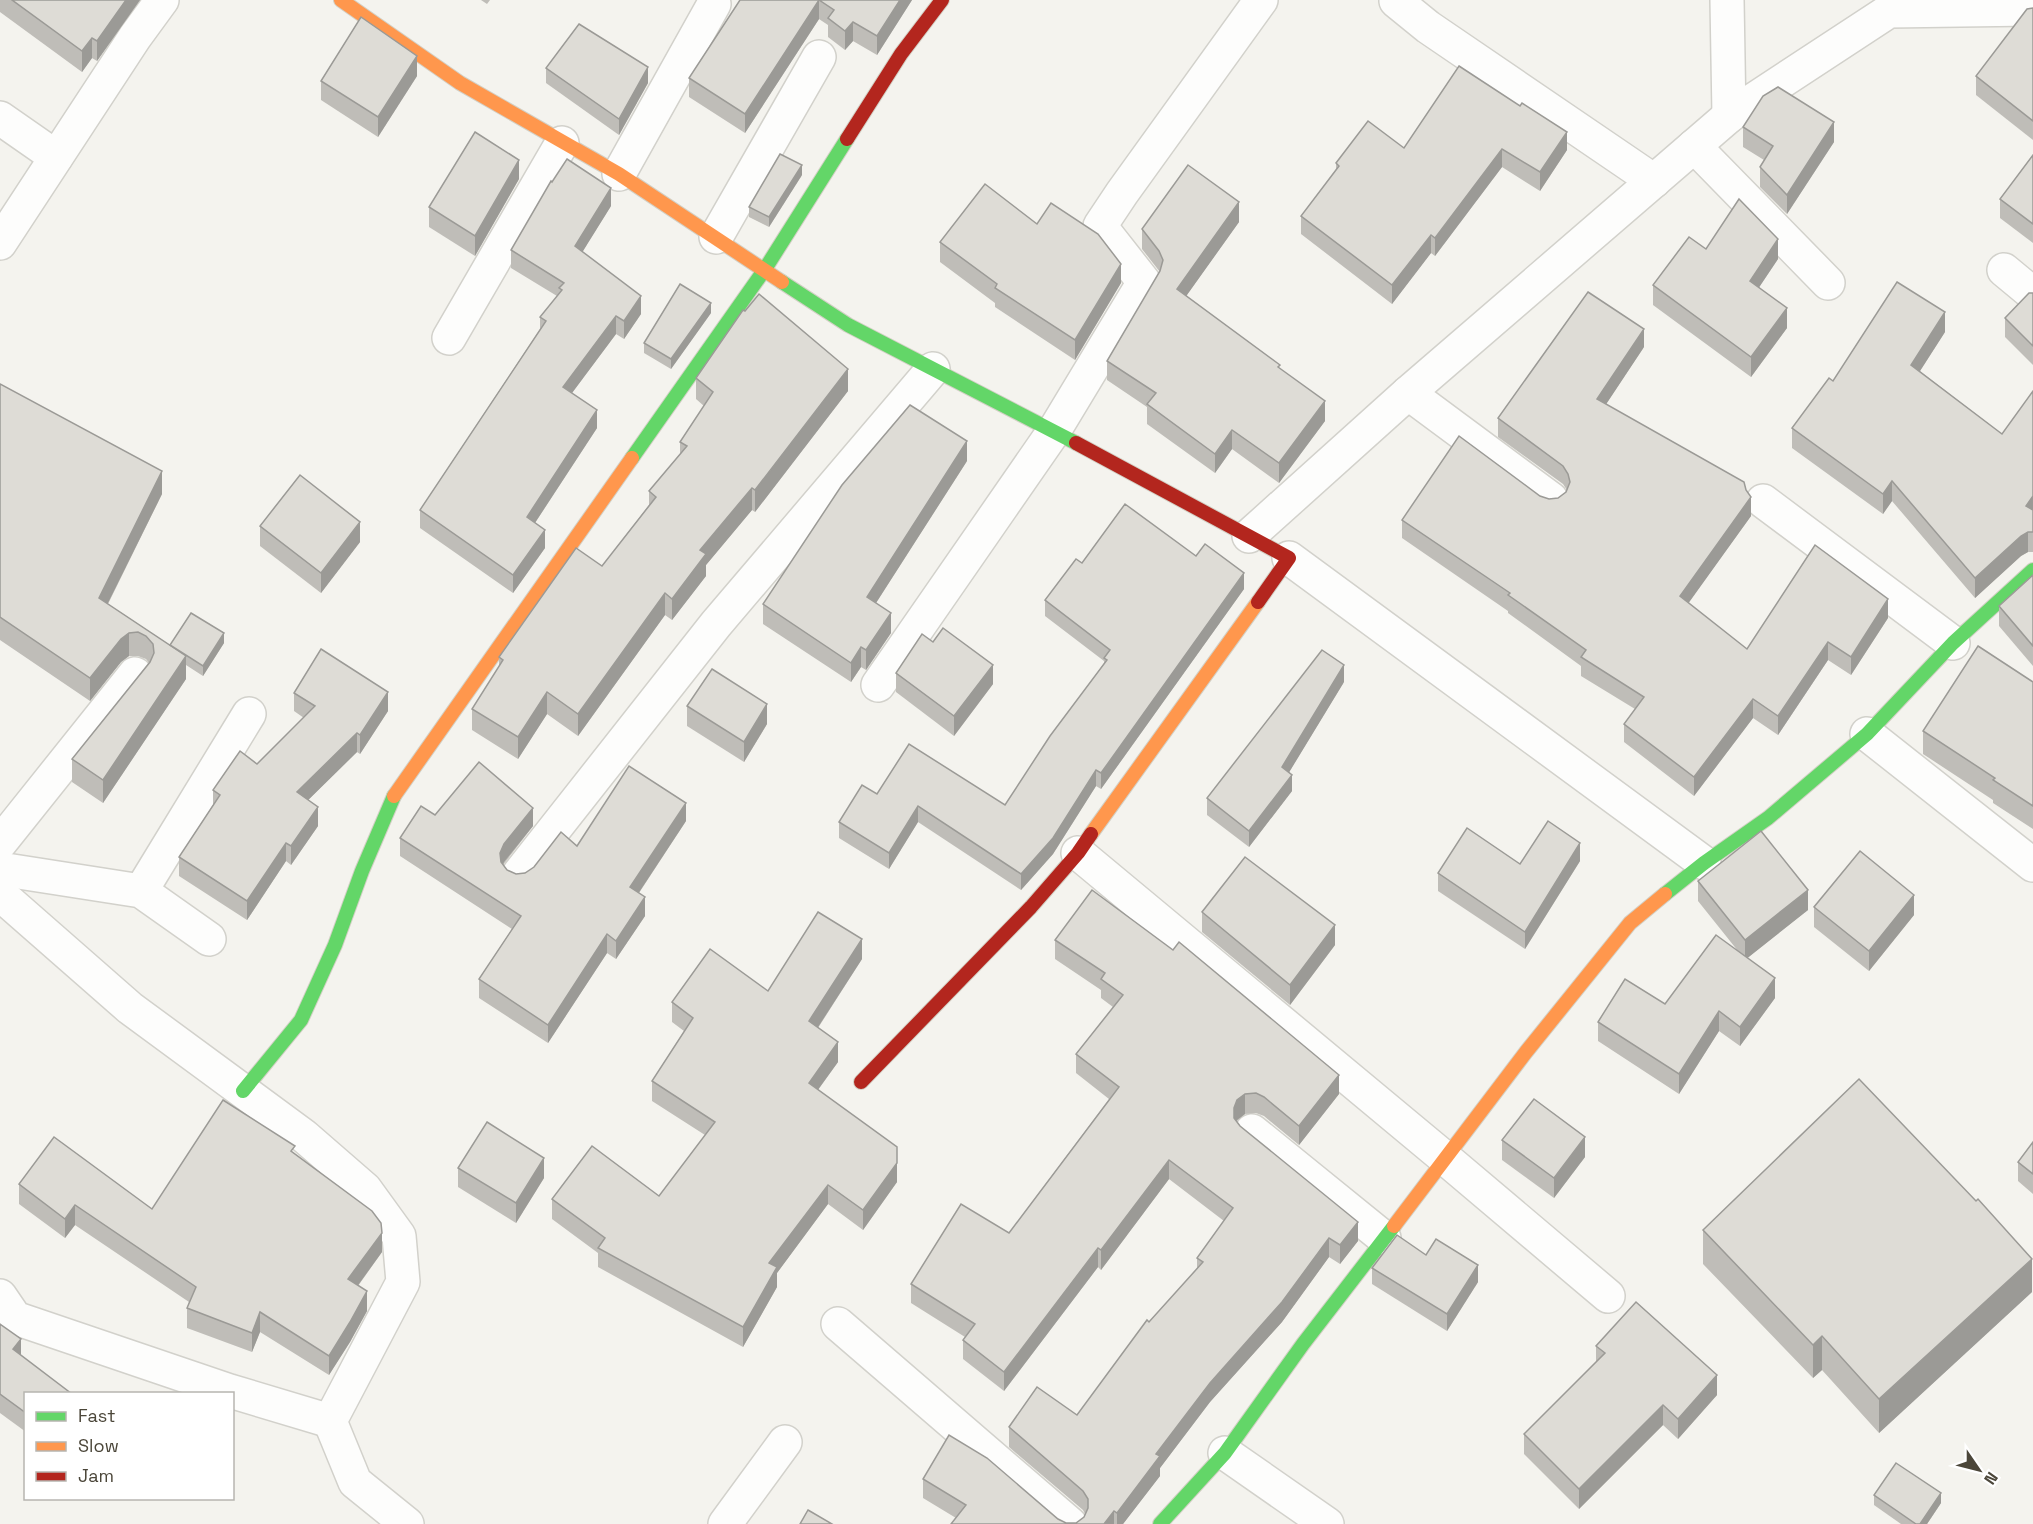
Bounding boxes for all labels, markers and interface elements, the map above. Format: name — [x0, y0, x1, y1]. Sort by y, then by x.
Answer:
legend — [24, 1392, 234, 1500]
text: Fast — [78, 1404, 115, 1427]
text: Slow — [78, 1434, 119, 1457]
north arrow — [1949, 1440, 2009, 1500]
text: Jam — [78, 1464, 114, 1487]
text: N — [1979, 1468, 2003, 1489]

